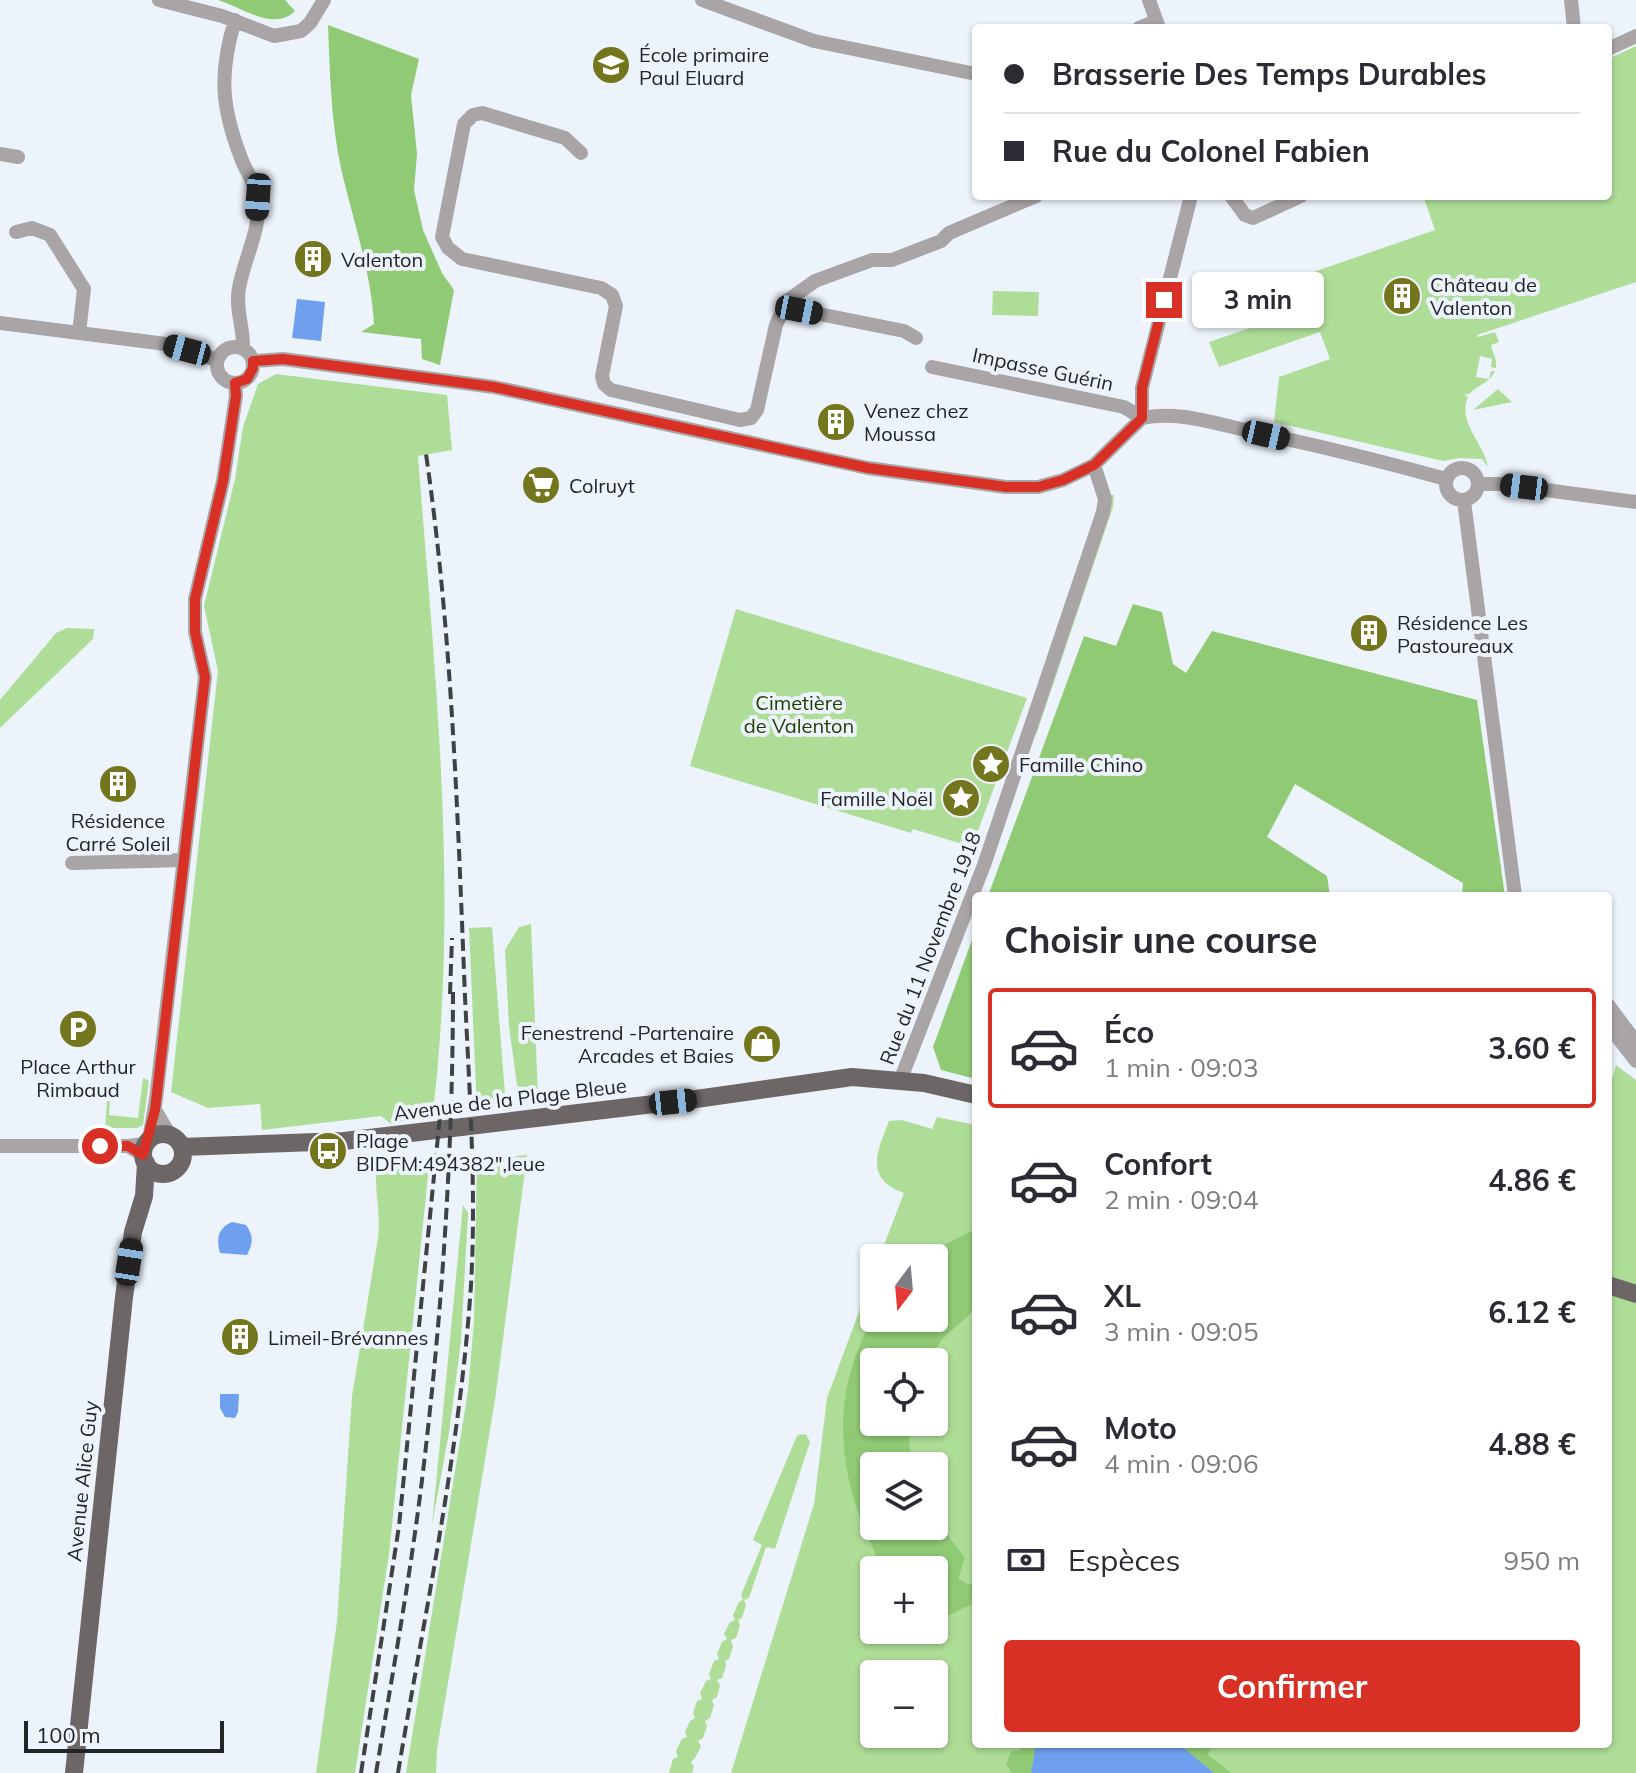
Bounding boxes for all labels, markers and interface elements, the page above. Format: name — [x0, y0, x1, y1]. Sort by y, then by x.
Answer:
place label: École primaire Paul Eluard — [639, 42, 769, 90]
school or university icon: École primaire Paul Eluard — [590, 44, 632, 86]
text: Brasserie Des Temps Durables — [1052, 55, 1487, 93]
text: Rue du Colonel Fabien — [1052, 132, 1370, 170]
car — [244, 172, 272, 222]
building icon: Valenton — [292, 238, 334, 280]
place label: Valenton — [341, 247, 423, 272]
callout: 3 min — [1192, 272, 1324, 328]
place label: Château de Valenton — [1430, 272, 1537, 320]
building icon: Château de Valenton — [1381, 275, 1423, 317]
route end — [1146, 282, 1182, 318]
text: 3 min — [1224, 283, 1292, 316]
car — [773, 294, 825, 326]
car — [161, 332, 213, 368]
street label: Impasse Guérin — [970, 342, 1116, 396]
place label: Venez chez Moussa — [864, 398, 969, 446]
building icon: Venez chez Moussa — [815, 401, 857, 443]
car — [1240, 418, 1292, 452]
supermarket icon: Colruyt — [520, 464, 562, 506]
car — [1499, 472, 1549, 502]
place label: Colruyt — [569, 473, 635, 498]
place label: Résidence Les Pastoureaux — [1397, 610, 1528, 658]
building icon: Résidence Les Pastoureaux — [1348, 612, 1390, 654]
park label: Cimetière de Valenton — [744, 690, 854, 738]
place icon: Famille Chino — [970, 743, 1012, 785]
place label: Famille Chino — [1019, 752, 1143, 777]
building icon: Résidence Carré Soleil — [97, 763, 139, 805]
place icon: Famille Noël — [940, 777, 982, 819]
place label: Famille Noël — [820, 786, 933, 811]
place label: Résidence Carré Soleil — [66, 808, 170, 856]
street label: Rue du 11 Novembre 1918 — [874, 828, 986, 1068]
text: Choisir une course — [1004, 917, 1318, 962]
parking icon: Place Arthur Rimbaud — [57, 1008, 99, 1050]
icon: car — [1008, 1012, 1080, 1084]
text: Éco — [1104, 1013, 1154, 1051]
place label: Fenestrend -Partenaire Arcades et Baies — [521, 1020, 734, 1068]
shop icon: Fenestrend -Partenaire Arcades et Baies — [741, 1023, 783, 1065]
text: 3.60 € — [1488, 1029, 1576, 1067]
text: 1 min · 09:03 — [1104, 1051, 1259, 1084]
place label: Place Arthur Rimbaud — [20, 1054, 137, 1102]
street label: Avenue de la Plage Bleue — [392, 1072, 628, 1126]
car — [648, 1088, 698, 1116]
route start — [82, 1128, 118, 1164]
place label: Plage BIDFM:494382",leue — [356, 1128, 545, 1176]
bus stop icon: Plage BIDFM:494382",leue — [307, 1130, 349, 1172]
icon: car — [1008, 1144, 1080, 1216]
text: Confort — [1104, 1145, 1212, 1183]
text: 4.86 € — [1488, 1161, 1576, 1199]
text: 2 min · 09:04 — [1104, 1183, 1259, 1216]
car — [113, 1236, 145, 1288]
north arrow — [860, 1244, 948, 1332]
map controls — [860, 1244, 948, 1748]
icon: car — [1008, 1276, 1080, 1348]
text: XL — [1104, 1277, 1141, 1315]
text: 6.12 € — [1488, 1293, 1576, 1331]
text: 3 min · 09:05 — [1104, 1315, 1259, 1348]
building icon: Limeil-Brévannes — [219, 1316, 261, 1358]
place label: Limeil-Brévannes — [268, 1325, 428, 1350]
button: locate — [860, 1348, 948, 1436]
street label: Avenue Alice Guy — [61, 1399, 103, 1563]
icon: car — [1008, 1408, 1080, 1480]
text: Moto — [1104, 1409, 1177, 1447]
text: 4.88 € — [1488, 1425, 1576, 1463]
text: 4 min · 09:06 — [1104, 1447, 1259, 1480]
button: layers — [860, 1452, 948, 1540]
icon: cash — [1004, 1538, 1048, 1582]
text: Espèces — [1068, 1541, 1180, 1579]
text: 950 m — [1504, 1544, 1580, 1577]
button: + — [860, 1556, 948, 1644]
button: Confirmer — [1004, 1640, 1580, 1732]
button: − — [860, 1660, 948, 1748]
scale bar — [24, 1717, 224, 1753]
text: 100 m — [36, 1721, 101, 1749]

